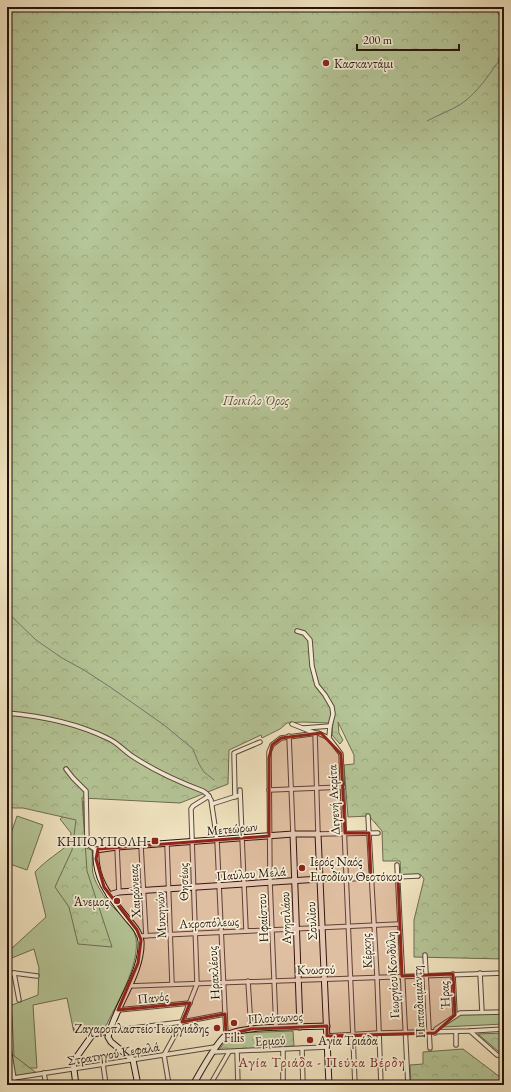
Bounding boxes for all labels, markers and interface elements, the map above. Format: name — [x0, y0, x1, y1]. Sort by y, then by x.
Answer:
scale bar — [357, 26, 459, 52]
text: 200 m — [363, 32, 393, 48]
place label: Κασκαντάμι — [334, 55, 393, 72]
marker: Κασκαντάμι — [321, 58, 331, 68]
park label: Ποικίλο Όρος — [222, 392, 290, 409]
street label: Διγενή Ακρίτα — [323, 764, 344, 836]
street label: Μετεώρων — [206, 818, 258, 839]
place label: ΚΗΠΟΥΠΟΛΗ — [57, 833, 147, 850]
marker: ΚΗΠΟΥΠΟΛΗ — [150, 836, 160, 846]
place label: Ιερός Ναός Εισοδίων Θεοτόκου — [310, 853, 403, 885]
street label: Θησέως — [175, 862, 192, 901]
street label: Χαιρώνειας — [125, 863, 144, 919]
street label: Παύλου Μελά — [216, 863, 287, 884]
marker: Ιερός Ναός Εισοδίων Θεοτόκου — [297, 863, 307, 873]
street label: Μυκηνών — [151, 891, 170, 939]
street label: Αγησιλάου — [276, 891, 295, 946]
place label: Άνεμος — [73, 893, 110, 910]
street label: Ηφαίστου — [253, 893, 272, 943]
marker: Άνεμος — [112, 896, 122, 906]
street label: Σουλίου — [302, 901, 321, 941]
street label: Ακροπόλεως — [178, 912, 240, 933]
street label: Γεωργίου Κονδύλη — [382, 931, 403, 1019]
street label: Κέρκης — [357, 932, 376, 969]
street label: Ηρακλέους — [204, 945, 223, 1000]
street label: Κνωσού — [297, 961, 336, 978]
street label: Παπαδιαμάντη — [408, 965, 429, 1039]
street label: Ήρας — [435, 980, 454, 1009]
street label: Πανός — [136, 987, 170, 1008]
street label: Πλούτωνος — [247, 1008, 304, 1027]
marker: Filis — [229, 1018, 239, 1028]
place label: Ζαχαροπλαστείο Γεωργιάδης — [74, 1020, 210, 1037]
marker: Ζαχαροπλαστείο Γεωργιάδης — [212, 1023, 222, 1033]
place label: Filis — [224, 1029, 244, 1046]
street label: Ερμού — [254, 1031, 286, 1050]
place label: Αγία Τριάδα — [317, 1032, 378, 1049]
marker: Αγία Τριάδα — [305, 1035, 315, 1045]
street label: Στρατηγού Κεφαλά — [66, 1038, 160, 1069]
district label: Αγία Τριάδα - Πεύκα Βέρδη — [237, 1053, 406, 1071]

